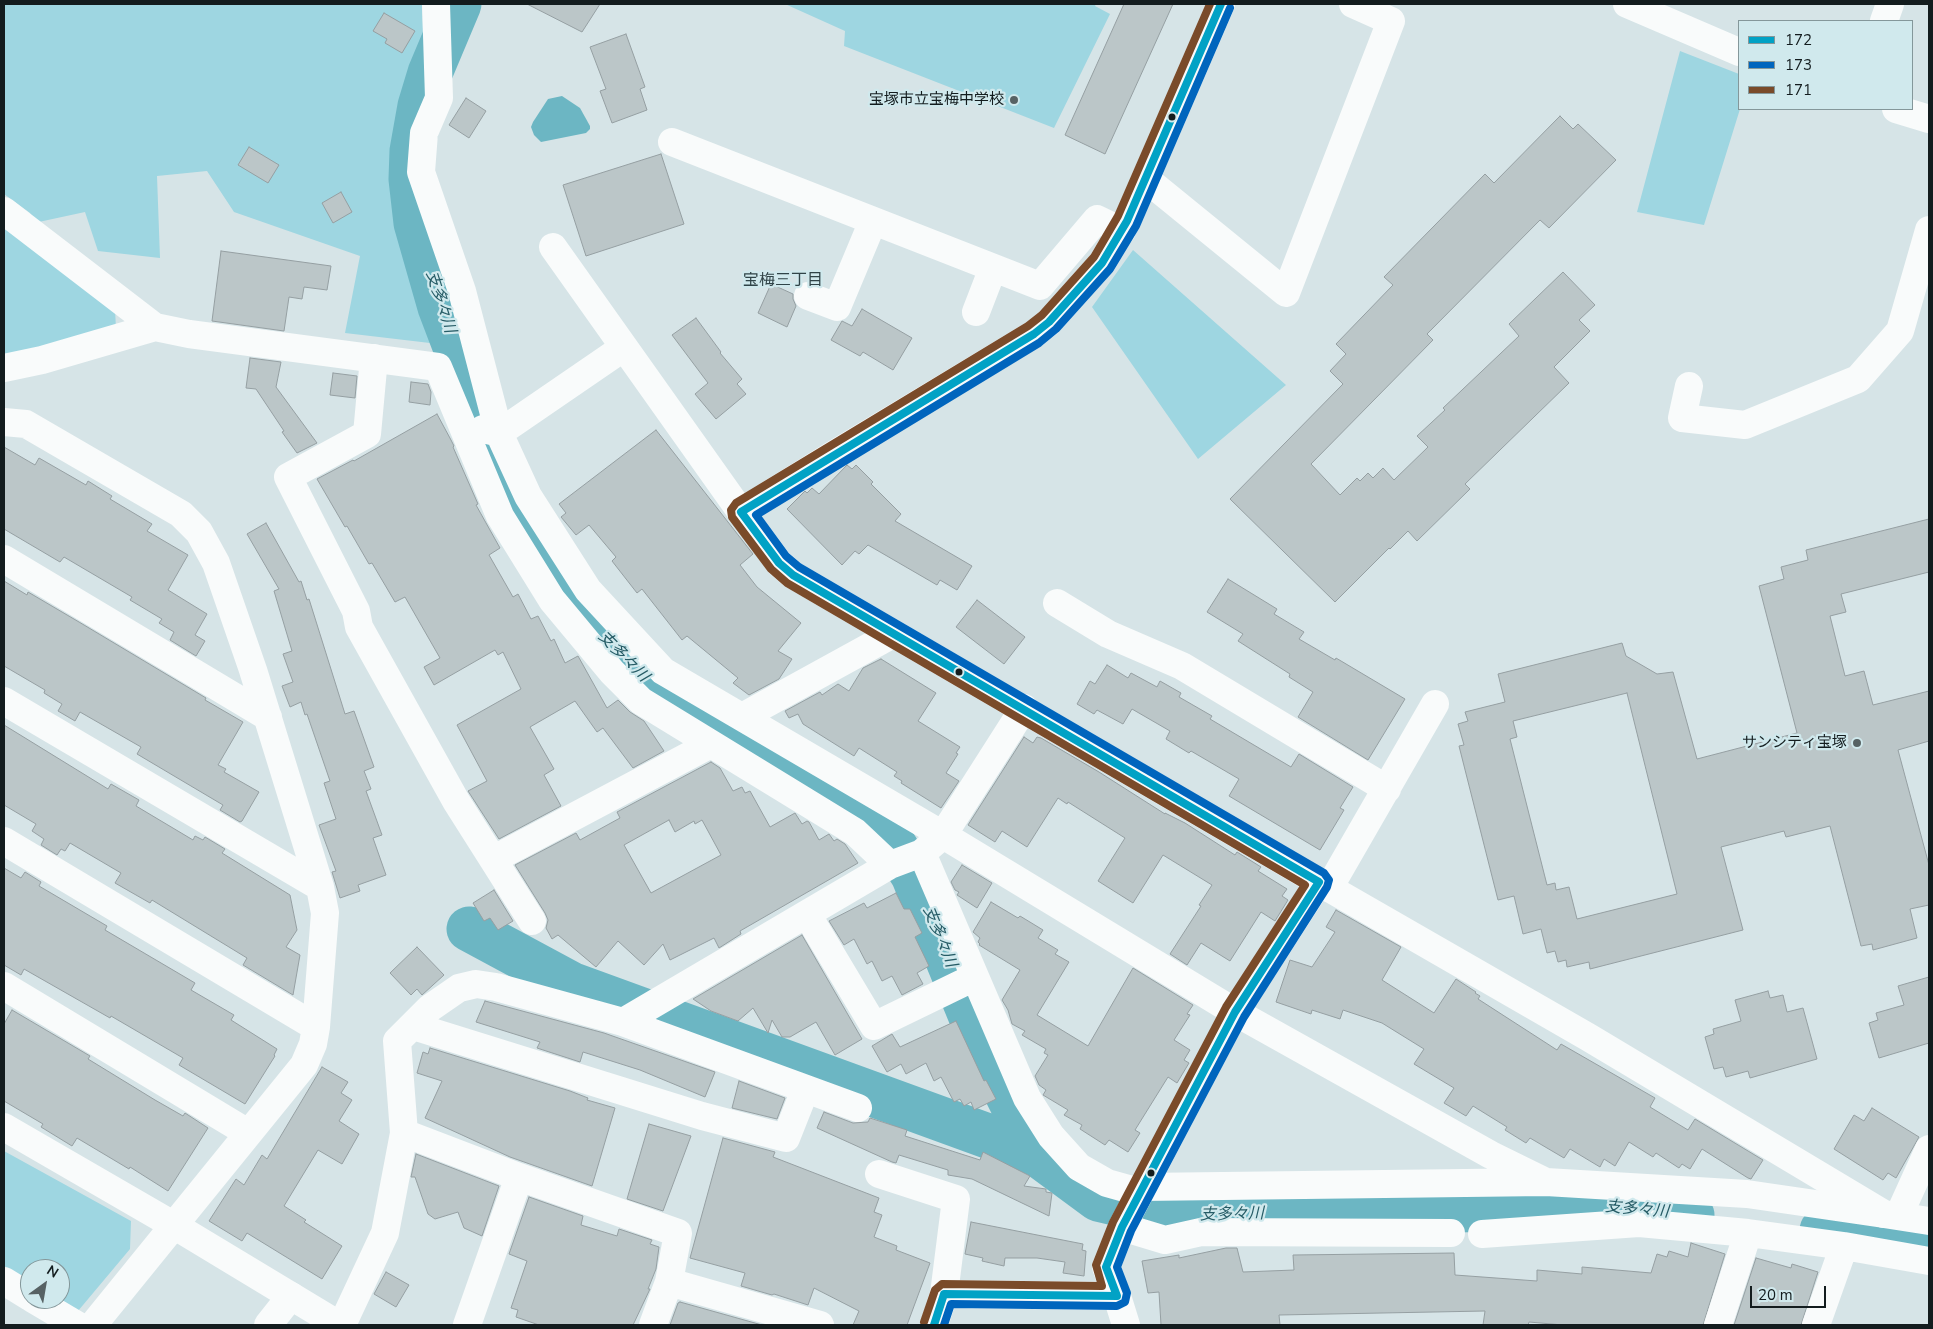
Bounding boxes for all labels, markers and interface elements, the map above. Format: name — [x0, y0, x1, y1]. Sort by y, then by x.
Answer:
legend — [1738, 20, 1913, 110]
text: 172 — [1785, 30, 1812, 50]
text: 173 — [1785, 55, 1812, 75]
text: 171 — [1785, 80, 1812, 100]
place label: 宝塚市立宝梅中学校 — [869, 91, 1004, 109]
marker: 宝塚市立宝梅中学校 — [1008, 94, 1020, 106]
unlabelled marker — [1167, 112, 1177, 122]
water label: 支多々川 — [421, 269, 459, 335]
district label: 宝梅三丁目 — [743, 271, 823, 291]
water label: 支多々川 — [594, 628, 652, 686]
unlabelled marker — [954, 667, 964, 677]
place label: サンシティ宝塚 — [1742, 734, 1847, 752]
marker: サンシティ宝塚 — [1851, 737, 1863, 749]
water label: 支多々川 — [918, 904, 960, 970]
unlabelled marker — [1146, 1168, 1156, 1178]
water label: 支多々川 — [1604, 1198, 1670, 1222]
water label: 支多々川 — [1200, 1205, 1264, 1225]
north arrow — [20, 1259, 70, 1309]
text: N — [43, 1261, 62, 1283]
scale bar — [1753, 1276, 1829, 1308]
text: 20 m — [1758, 1285, 1793, 1305]

